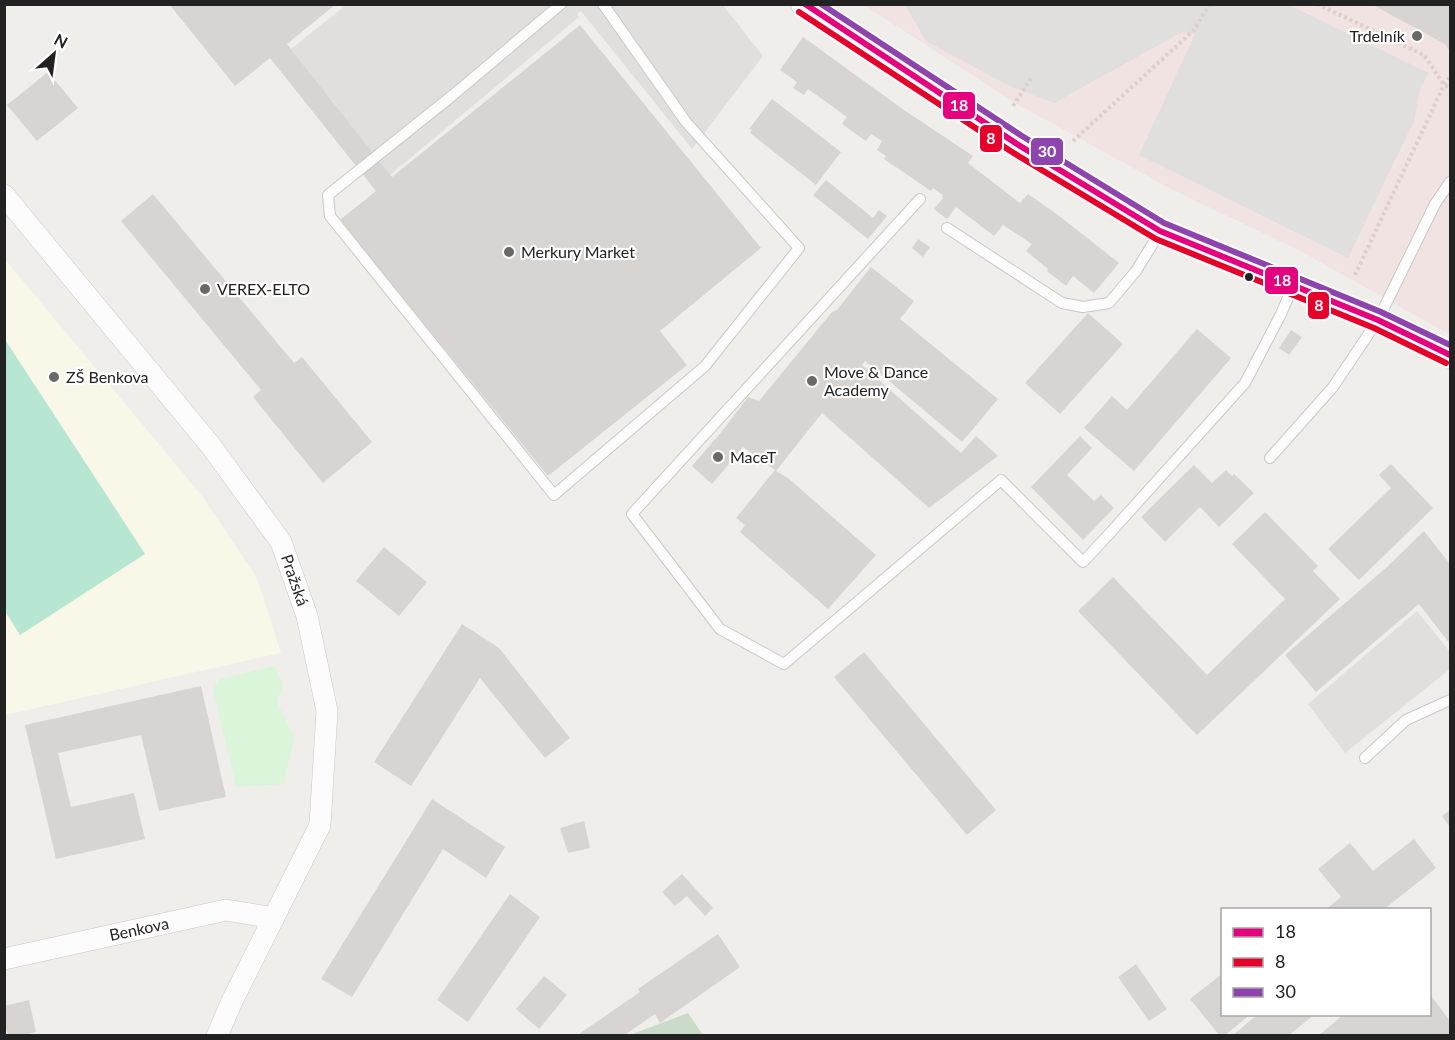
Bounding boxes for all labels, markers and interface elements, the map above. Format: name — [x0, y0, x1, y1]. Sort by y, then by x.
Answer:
north arrow — [24, 24, 84, 84]
place label: Trdelník — [1349, 26, 1406, 45]
text: N — [51, 29, 71, 52]
marker: Trdelník — [1410, 29, 1424, 43]
line badge: 18 — [942, 91, 976, 120]
text: 18 — [950, 95, 968, 114]
line badge: 8 — [979, 124, 1003, 153]
text: 8 — [986, 128, 996, 147]
line badge: 30 — [1030, 137, 1064, 166]
text: 30 — [1038, 141, 1056, 160]
place label: Merkury Market — [521, 242, 635, 261]
marker: Merkury Market — [502, 245, 516, 259]
line badge: 18 — [1264, 266, 1299, 295]
text: 18 — [1273, 270, 1291, 289]
unlabelled marker — [1243, 271, 1255, 283]
place label: VEREX-ELTO — [217, 279, 310, 298]
marker: VEREX-ELTO — [198, 282, 212, 296]
line badge: 8 — [1307, 291, 1330, 320]
text: 8 — [1314, 295, 1324, 314]
place label: Move & Dance Academy — [824, 362, 928, 399]
place label: ZŠ Benkova — [66, 367, 149, 386]
marker: ZŠ Benkova — [47, 370, 61, 384]
marker: Move & Dance Academy — [805, 374, 819, 388]
place label: MaceT — [730, 447, 777, 466]
marker: MaceT — [711, 450, 725, 464]
street label: Pražská — [278, 552, 313, 608]
legend — [1221, 908, 1431, 1016]
street label: Benkova — [108, 913, 170, 944]
text: 18 — [1275, 920, 1296, 942]
text: 8 — [1275, 950, 1285, 972]
text: 30 — [1275, 980, 1296, 1002]

